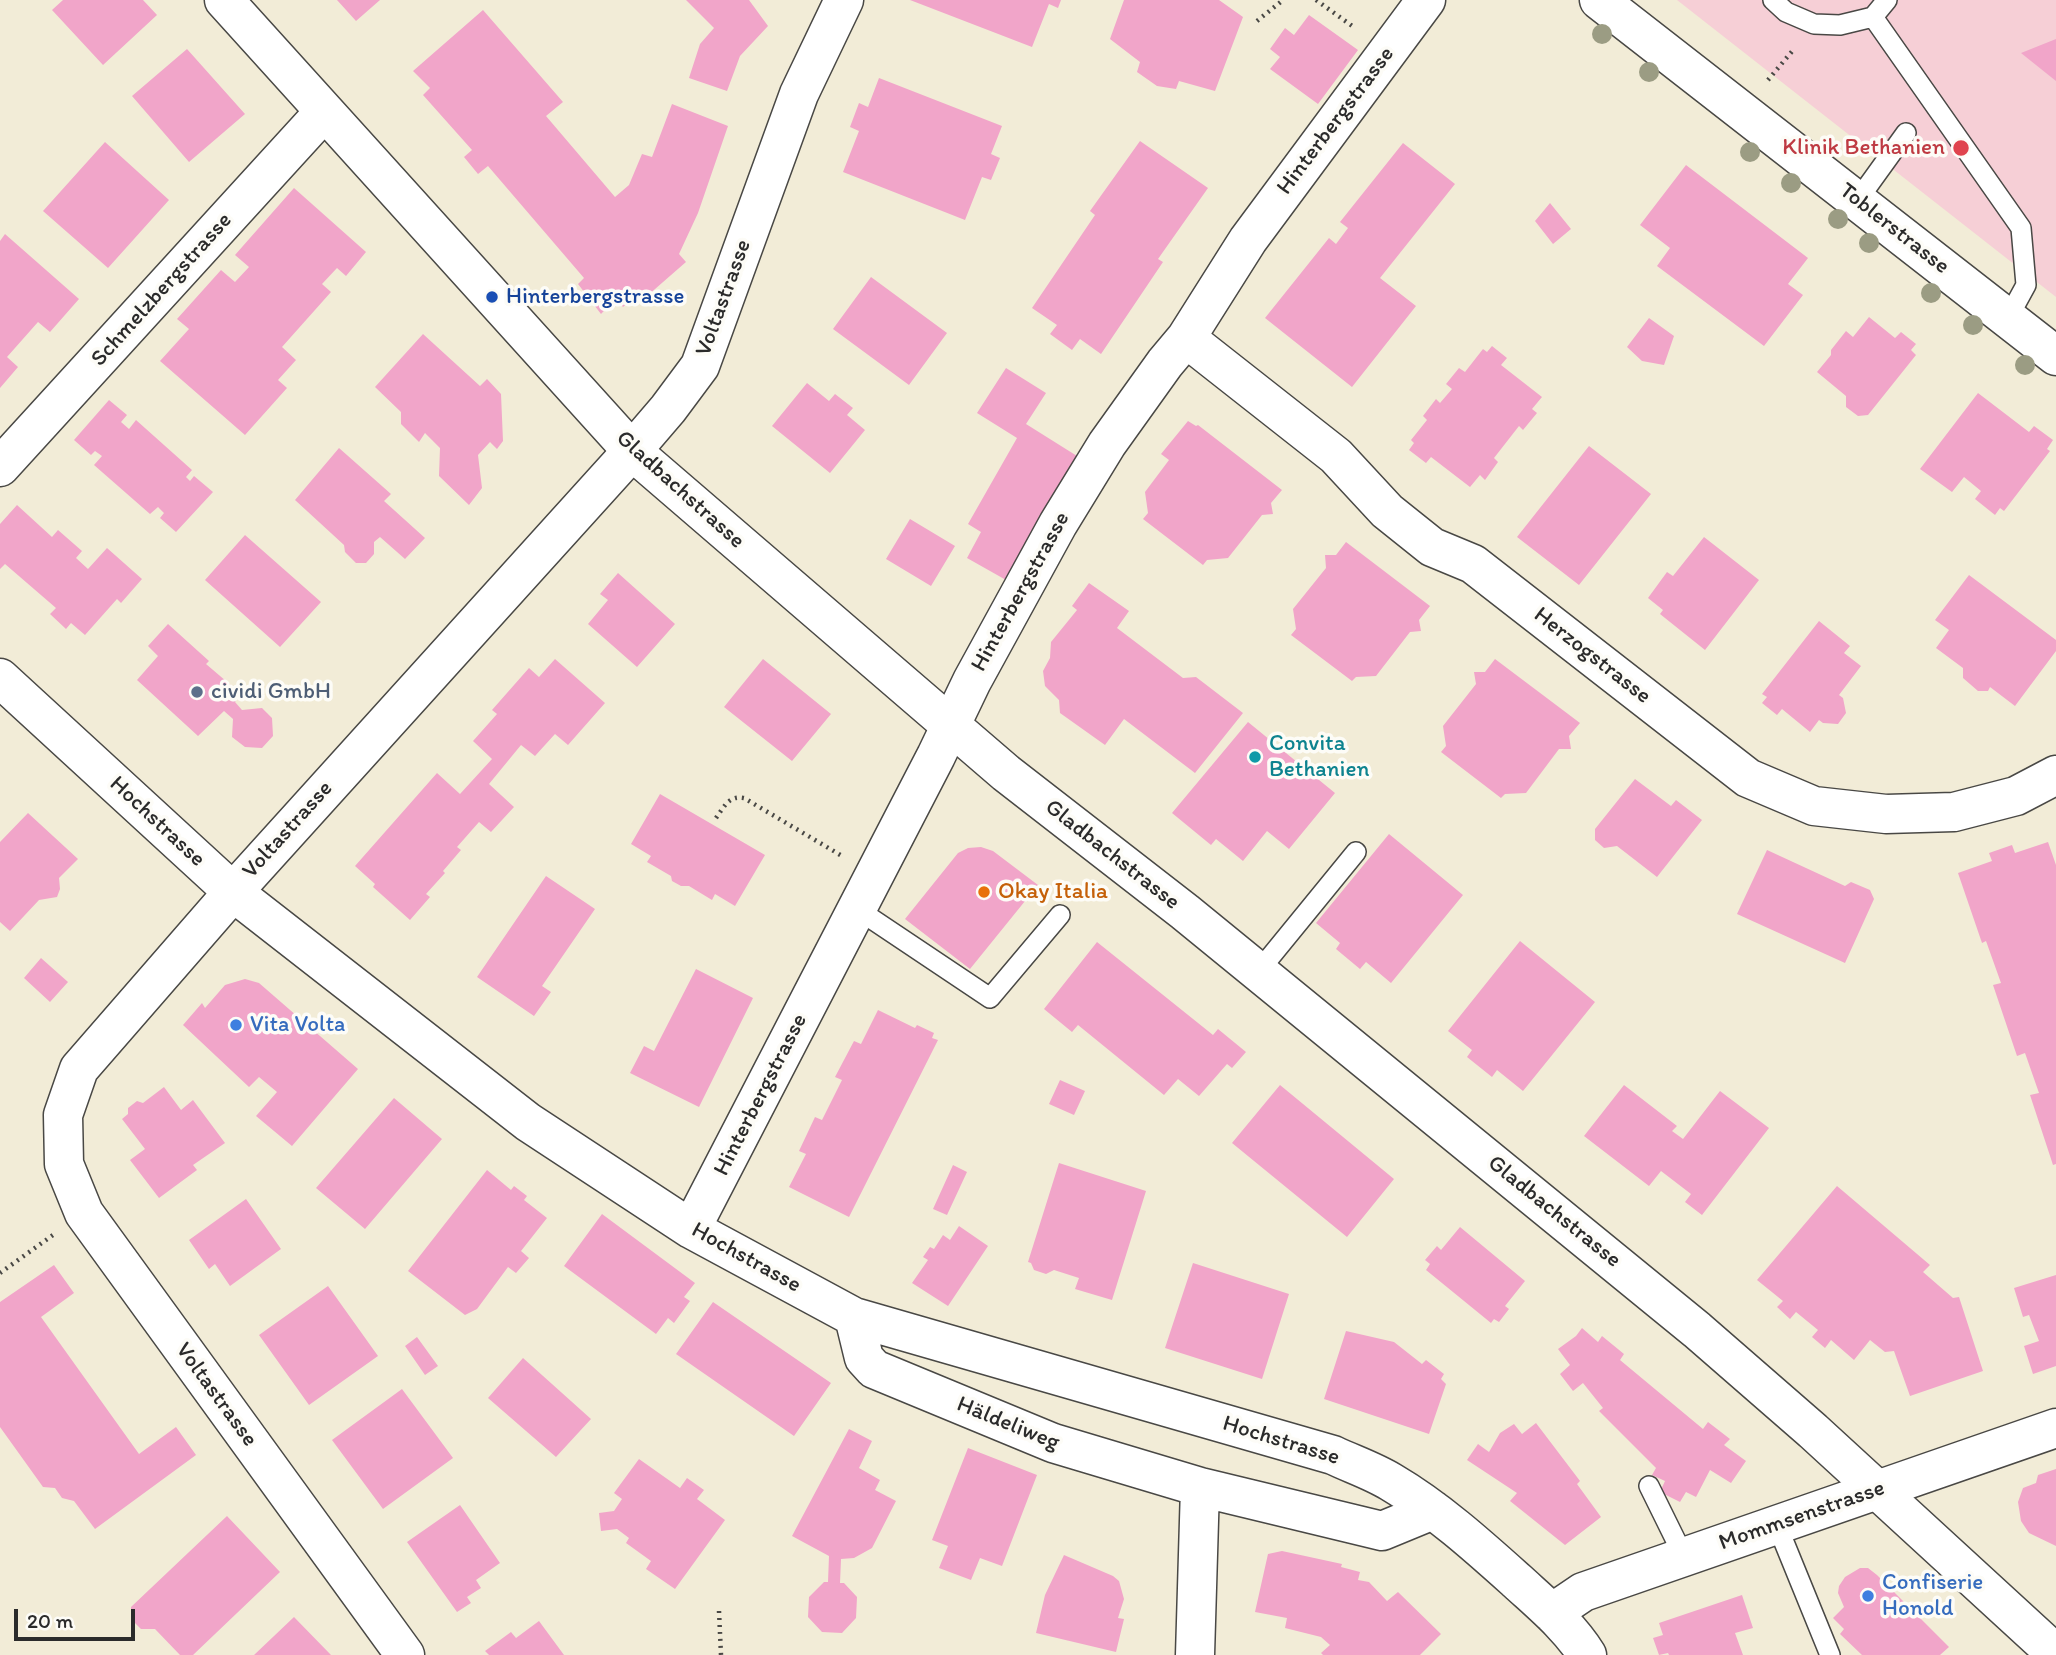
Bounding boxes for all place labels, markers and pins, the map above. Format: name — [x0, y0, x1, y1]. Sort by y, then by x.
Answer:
place label: Klinik Bethanien — [1782, 134, 1945, 162]
marker: Klinik Bethanien — [1951, 138, 1971, 158]
place label: Hinterbergstrasse — [506, 283, 684, 311]
marker: Hinterbergstrasse — [484, 289, 500, 305]
place label: cividi GmbH — [211, 678, 331, 706]
marker: cividi GmbH — [189, 684, 205, 700]
place label: Convita Bethanien — [1269, 730, 1369, 784]
marker: Convita Bethanien — [1247, 749, 1263, 765]
place label: Okay Italia — [998, 878, 1108, 906]
marker: Okay Italia — [976, 884, 992, 900]
place label: Vita Volta — [250, 1011, 345, 1039]
marker: Vita Volta — [228, 1017, 244, 1033]
place label: Confiserie Honold — [1882, 1569, 1983, 1623]
marker: Confiserie Honold — [1860, 1588, 1876, 1604]

